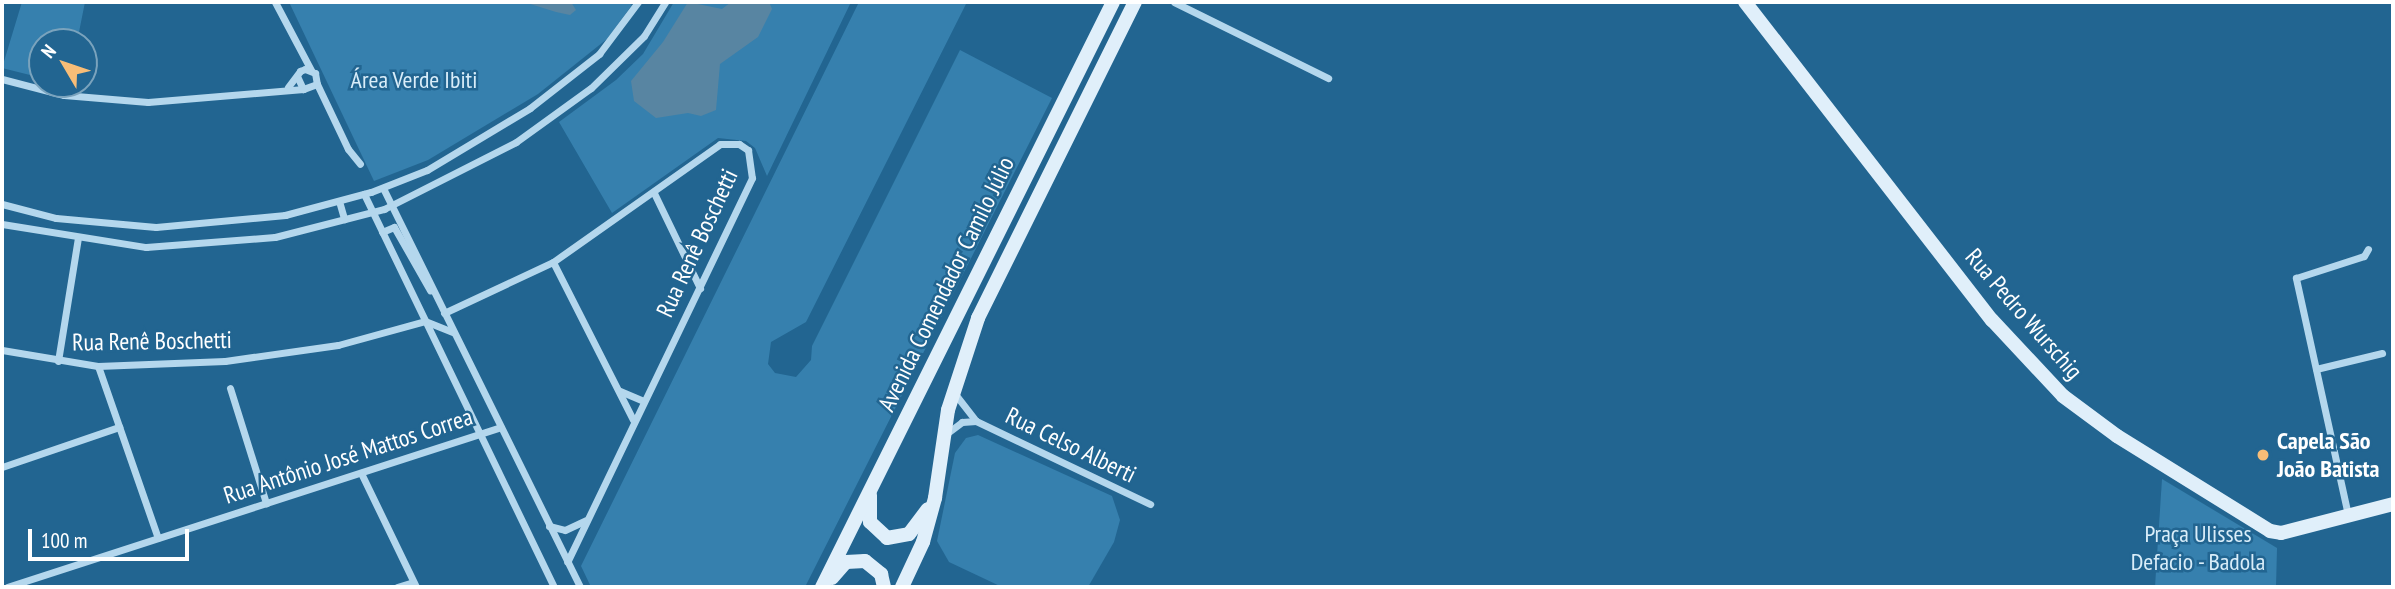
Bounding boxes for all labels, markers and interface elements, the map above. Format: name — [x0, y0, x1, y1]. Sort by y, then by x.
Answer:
north arrow — [28, 28, 98, 98]
text: N — [36, 40, 61, 63]
park label: Área Verde Ibiti — [350, 66, 478, 94]
street label: Avenida Comendador Camilo Júlio — [872, 152, 1020, 416]
street label: Rua Renê Boschetti — [650, 164, 744, 322]
street label: Rua Pedro Wurschig — [1959, 243, 2089, 385]
street label: Rua Renê Boschetti — [72, 325, 232, 357]
street label: Rua Celso Alberti — [1001, 401, 1141, 489]
street label: Rua Antônio José Mattos Correa — [220, 402, 476, 510]
place label: Capela São João Batista — [2277, 427, 2379, 483]
marker: Capela São João Batista — [2255, 447, 2271, 463]
scale bar — [32, 516, 192, 560]
park label: Praça Ulisses Defacio - Badola — [2130, 520, 2266, 576]
text: 100 m — [41, 527, 87, 554]

